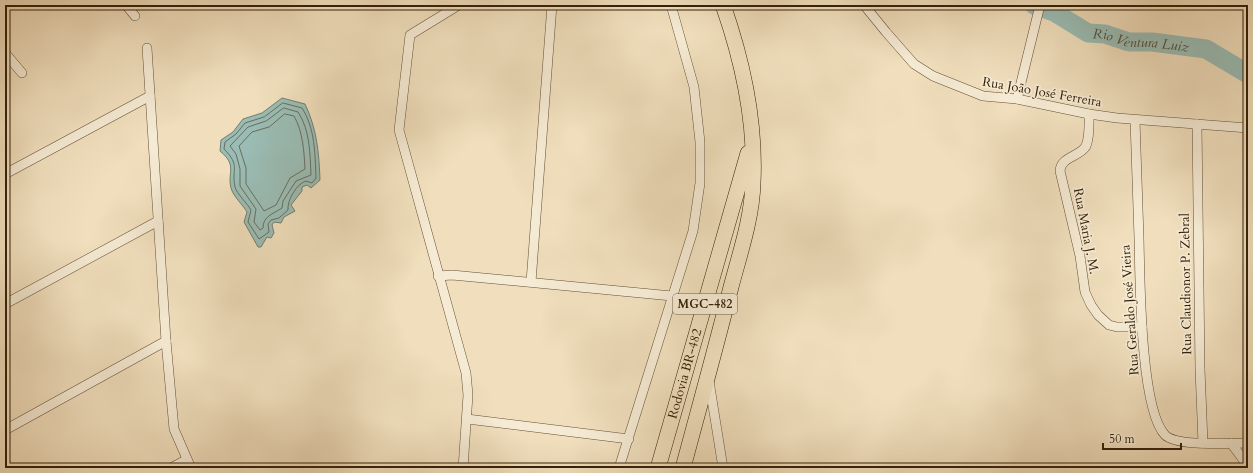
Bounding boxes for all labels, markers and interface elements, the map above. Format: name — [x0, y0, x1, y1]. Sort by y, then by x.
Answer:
water label: Rio Ventura Luiz — [1092, 24, 1191, 56]
street label: Rua João José Ferreira — [981, 73, 1103, 111]
street label: Rua Maria J. M. — [1069, 186, 1103, 276]
street label: Rua Claudionor P. Zebral — [1176, 212, 1196, 355]
street label: Rua Geraldo José Vieira — [1116, 244, 1144, 376]
road number: MGC-482 — [673, 294, 737, 314]
street label: Rodovia BR-482 — [663, 326, 706, 421]
scale bar — [1103, 425, 1181, 451]
text: 50 m — [1109, 431, 1136, 447]

